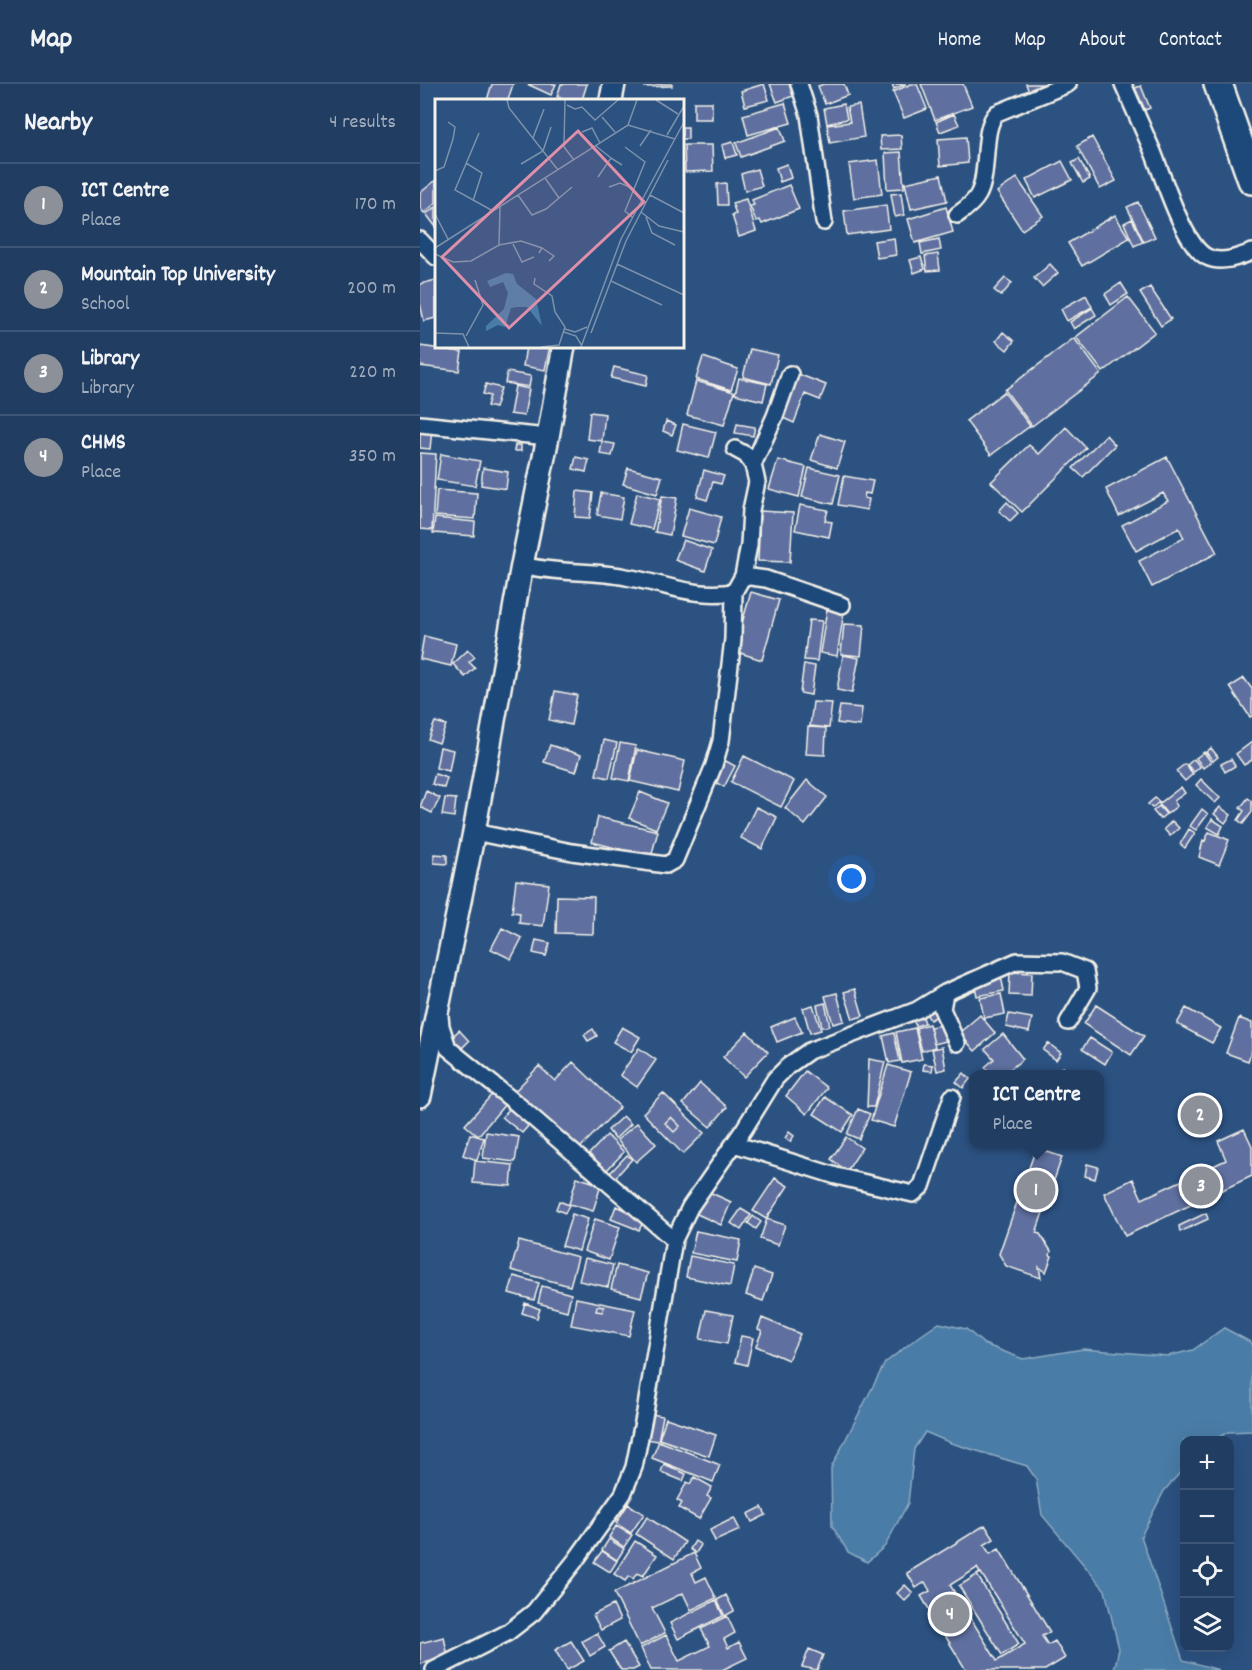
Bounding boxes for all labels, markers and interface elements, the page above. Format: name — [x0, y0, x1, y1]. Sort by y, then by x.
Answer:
text: Map — [30, 21, 72, 61]
text: Home — [937, 26, 981, 56]
text: Map — [1014, 26, 1046, 56]
text: About — [1079, 26, 1126, 56]
text: Contact — [1159, 26, 1222, 56]
inset map — [435, 99, 684, 348]
text: Nearby — [24, 105, 92, 142]
text: 4 results — [329, 109, 396, 137]
text: ICT Centre — [81, 176, 169, 207]
text: 1 — [41, 191, 46, 219]
text: 170 m — [355, 191, 396, 219]
text: Place — [81, 207, 121, 235]
text: Mountain Top University — [81, 260, 275, 291]
text: 2 — [39, 275, 48, 303]
text: 200 m — [347, 275, 396, 303]
text: School — [81, 291, 130, 319]
text: Library — [81, 344, 139, 375]
text: 3 — [39, 359, 48, 387]
text: 220 m — [349, 359, 396, 387]
text: Library — [81, 375, 134, 403]
text: CHMS — [81, 428, 126, 459]
text: 4 — [39, 443, 48, 471]
text: 350 m — [349, 443, 396, 471]
text: Place — [81, 459, 121, 487]
your location — [837, 864, 866, 893]
popup — [969, 1070, 1104, 1148]
text: ICT Centre — [992, 1080, 1081, 1111]
pin: 2 — [1180, 1092, 1220, 1138]
text: Place — [992, 1111, 1032, 1139]
pin: 3 — [1182, 1164, 1220, 1208]
pin: 1 — [1016, 1168, 1056, 1212]
map controls — [1180, 1436, 1234, 1652]
button: + — [1180, 1436, 1234, 1490]
button: − — [1180, 1490, 1234, 1544]
button: locate — [1180, 1544, 1234, 1598]
pin: 4 — [930, 1592, 970, 1636]
button: layers — [1180, 1598, 1234, 1652]

